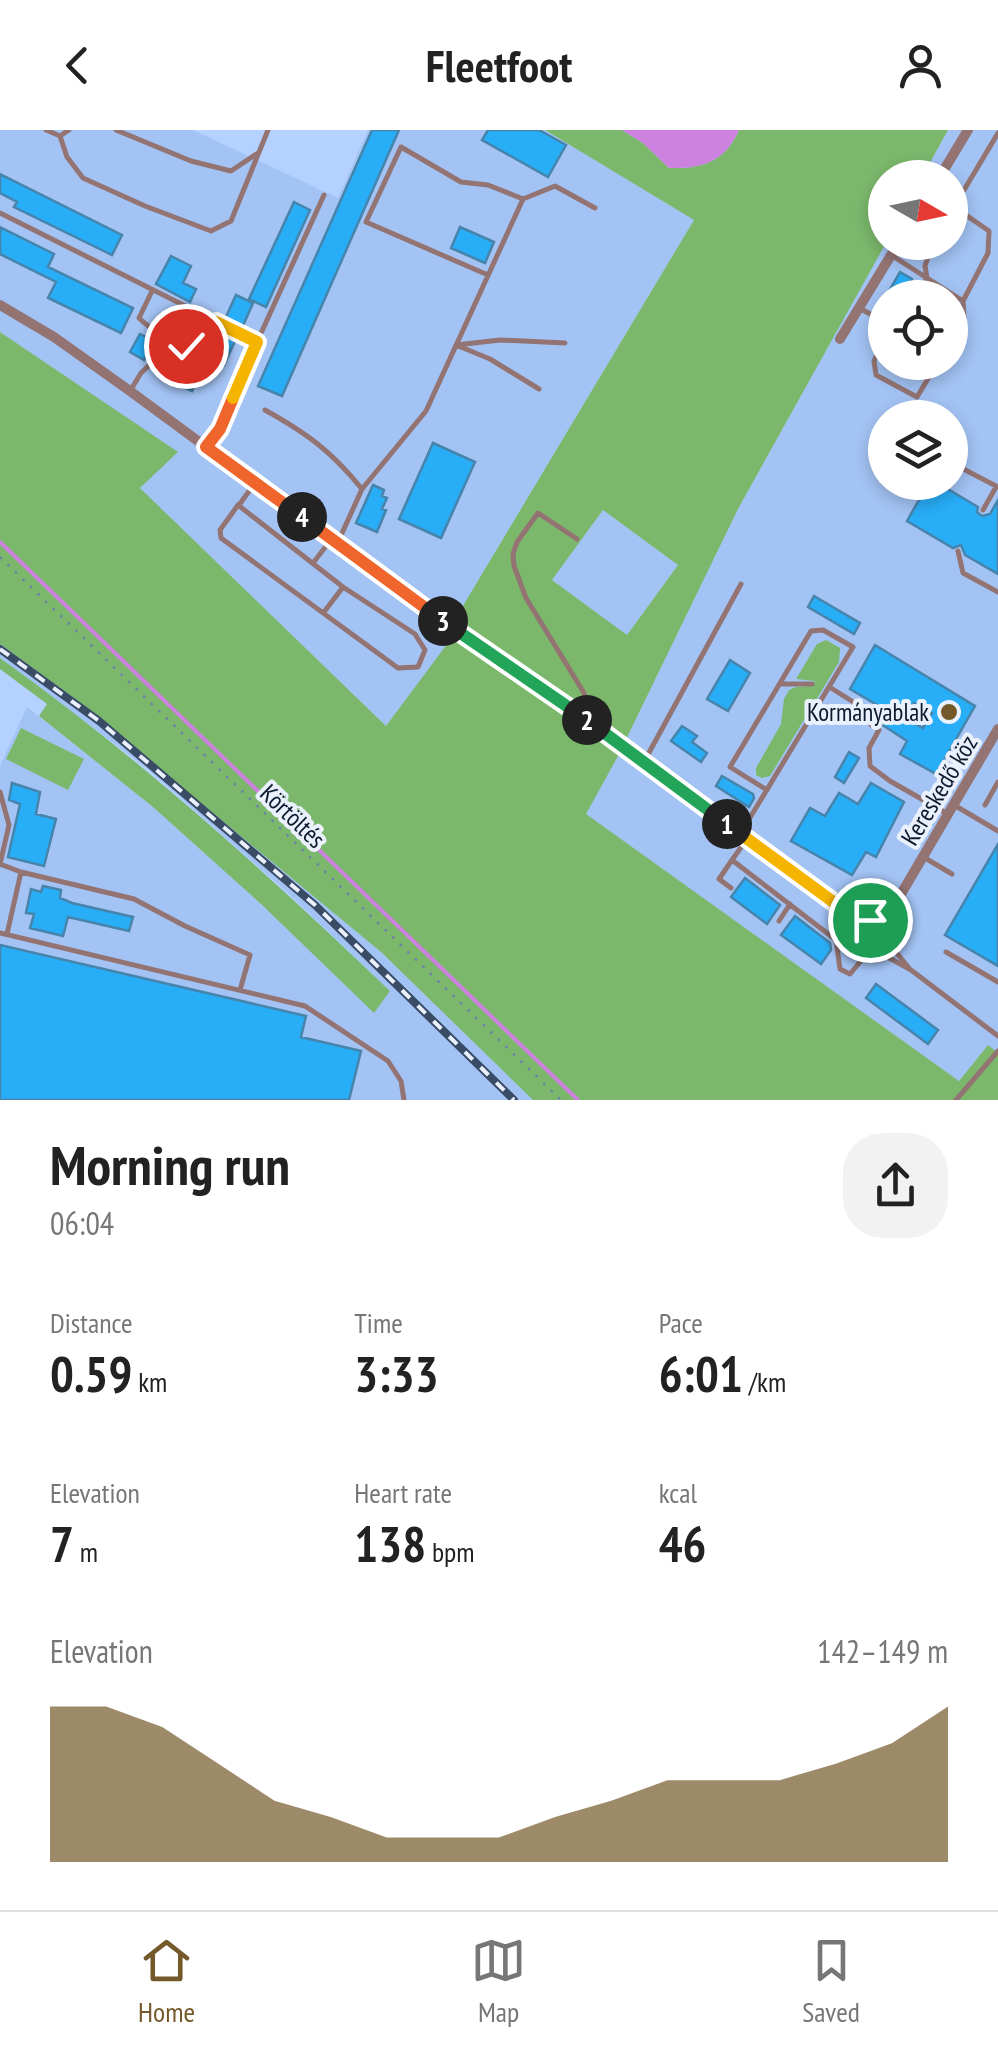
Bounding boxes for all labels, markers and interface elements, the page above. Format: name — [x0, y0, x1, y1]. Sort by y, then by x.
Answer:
text: Fleetfoot — [426, 36, 572, 94]
icon: back — [50, 38, 105, 93]
icon: person — [893, 38, 948, 93]
north arrow — [868, 160, 968, 260]
map controls — [868, 160, 968, 500]
button: locate — [868, 280, 968, 380]
pin — [144, 304, 229, 389]
icon: check — [159, 319, 214, 374]
button: layers — [868, 400, 968, 500]
pin: 4 — [277, 492, 327, 542]
text: 4 — [295, 498, 309, 535]
pin: 3 — [418, 596, 468, 646]
text: 3 — [436, 602, 450, 639]
pin: 2 — [562, 695, 612, 745]
place label: Kormányablak — [807, 696, 929, 728]
text: 2 — [580, 701, 594, 738]
marker: Kormányablak — [938, 701, 960, 723]
street label: Kereskedő köz — [894, 729, 984, 851]
street label: Körtöltés — [254, 777, 332, 855]
pin: 1 — [702, 799, 752, 849]
text: 1 — [720, 805, 734, 842]
pin — [828, 878, 913, 963]
icon: arrive — [843, 893, 898, 948]
text: Morning run — [50, 1129, 290, 1200]
button: share — [843, 1133, 948, 1238]
text: 06:04 — [50, 1202, 114, 1244]
text: Distance — [50, 1304, 133, 1341]
text: Time — [354, 1304, 403, 1341]
text: Pace — [659, 1304, 703, 1341]
text: 0.59 — [50, 1341, 132, 1406]
text: 3:33 — [354, 1341, 439, 1406]
text: 6:01 — [659, 1341, 743, 1406]
text: km — [132, 1363, 167, 1400]
text: /km — [743, 1363, 786, 1400]
text: Elevation — [50, 1474, 140, 1511]
text: Heart rate — [354, 1474, 452, 1511]
text: kcal — [659, 1474, 697, 1511]
text: 7 — [50, 1511, 74, 1576]
text: 138 — [354, 1511, 426, 1576]
text: 46 — [659, 1511, 706, 1576]
text: m — [74, 1533, 98, 1570]
text: bpm — [426, 1533, 475, 1570]
text: Elevation — [50, 1630, 153, 1672]
text: 142–149 m — [817, 1630, 948, 1672]
tab: Home — [138, 1933, 195, 2030]
tab: Map — [471, 1933, 526, 2030]
tab: Saved — [802, 1933, 860, 2030]

